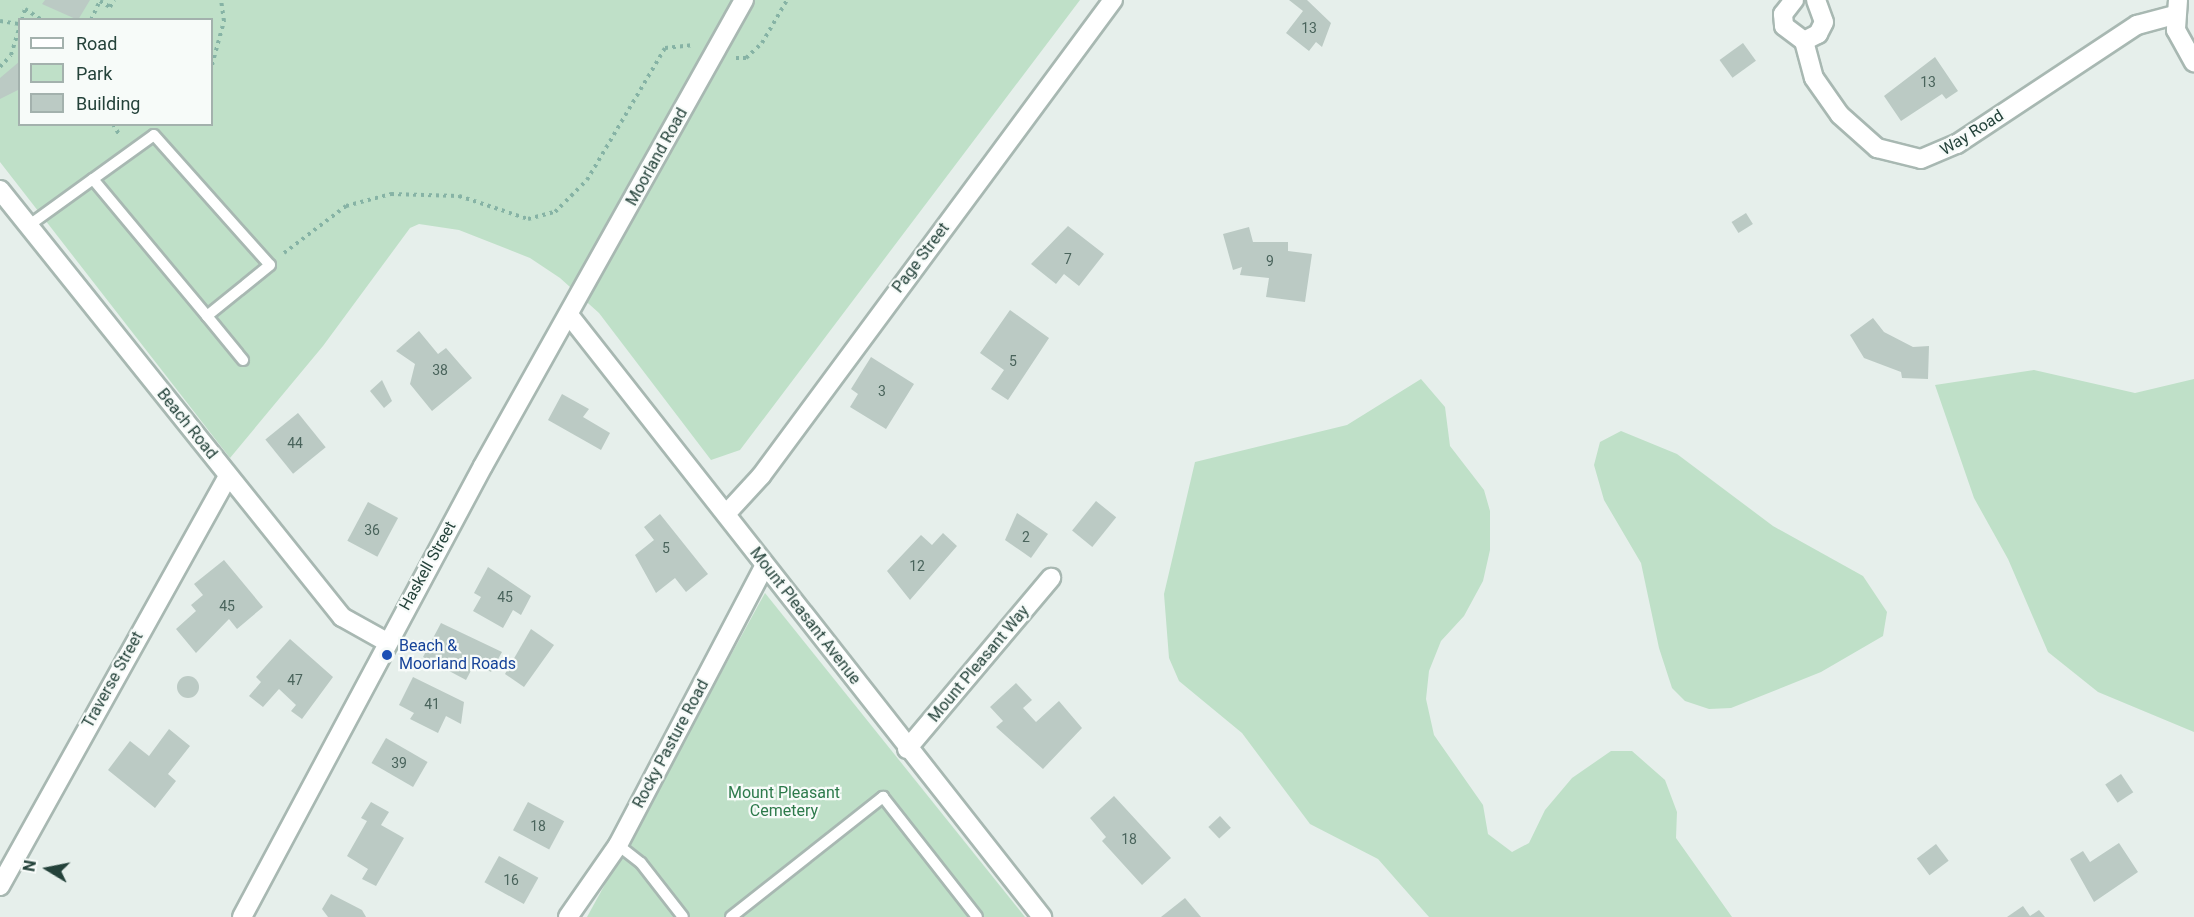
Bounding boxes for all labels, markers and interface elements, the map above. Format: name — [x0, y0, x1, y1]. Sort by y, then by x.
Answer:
legend — [18, 18, 213, 126]
house number: 13 — [1301, 20, 1317, 36]
text: Road — [76, 33, 117, 54]
text: Park — [76, 63, 112, 84]
house number: 13 — [1920, 74, 1936, 90]
text: Building — [76, 93, 140, 114]
street label: Moorland Road — [622, 105, 692, 209]
street label: Way Road — [1937, 106, 2007, 160]
street label: Page Street — [889, 219, 953, 297]
house number: 7 — [1064, 251, 1072, 267]
house number: 9 — [1266, 253, 1274, 269]
house number: 5 — [1009, 353, 1017, 369]
house number: 38 — [432, 362, 448, 378]
house number: 3 — [878, 383, 886, 399]
street label: Beach Road — [153, 385, 221, 463]
house number: 44 — [287, 435, 303, 451]
street label: Haskell Street — [396, 518, 460, 614]
house number: 36 — [364, 522, 380, 538]
house number: 2 — [1022, 529, 1030, 545]
house number: 5 — [662, 540, 670, 556]
street label: Mount Pleasant Avenue — [746, 544, 864, 688]
house number: 12 — [909, 558, 925, 574]
house number: 45 — [497, 589, 513, 605]
house number: 45 — [219, 598, 235, 614]
street label: Mount Pleasant Way — [925, 602, 1033, 726]
street label: Traverse Street — [79, 628, 147, 732]
place label: Beach & Moorland Roads — [399, 636, 516, 674]
marker: Beach & Moorland Roads — [380, 648, 394, 662]
house number: 47 — [287, 672, 303, 688]
street label: Rocky Pasture Road — [629, 677, 713, 811]
house number: 41 — [424, 696, 440, 712]
house number: 39 — [391, 755, 407, 771]
park label: Mount Pleasant Cemetery — [728, 783, 840, 821]
house number: 18 — [530, 818, 546, 834]
house number: 18 — [1121, 831, 1137, 847]
north arrow — [18, 839, 78, 899]
text: N — [19, 859, 40, 873]
house number: 16 — [503, 872, 519, 888]

